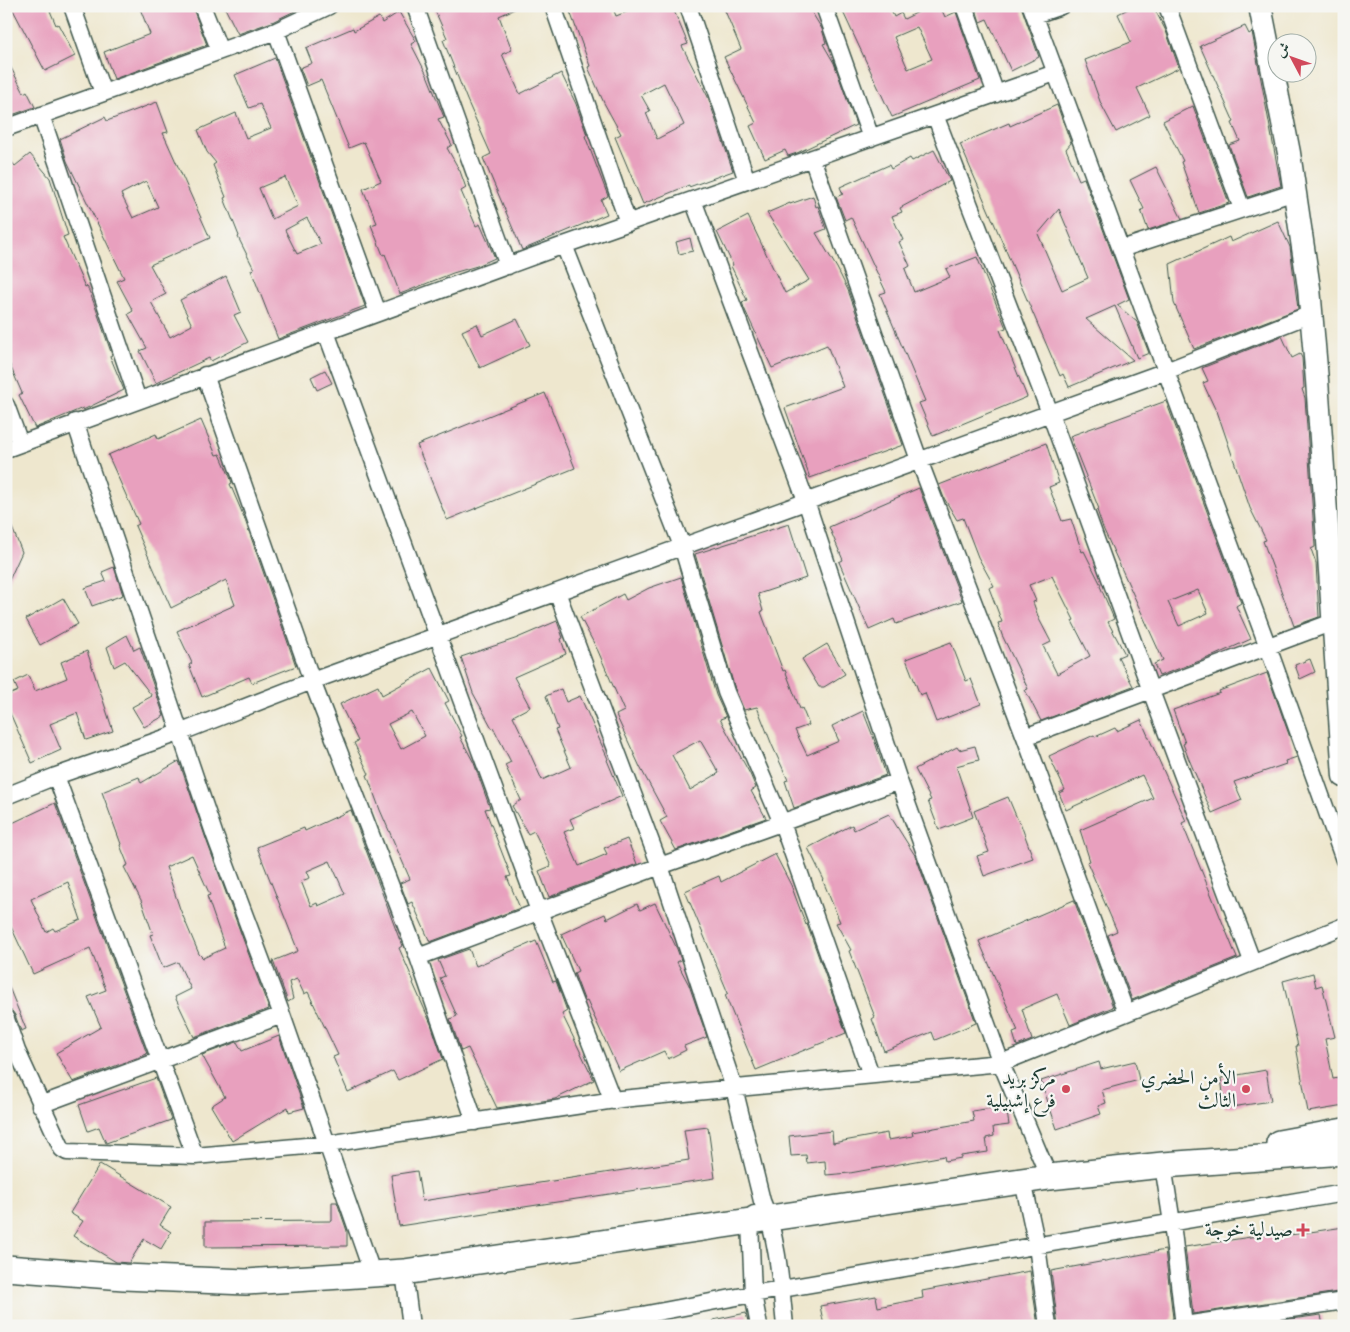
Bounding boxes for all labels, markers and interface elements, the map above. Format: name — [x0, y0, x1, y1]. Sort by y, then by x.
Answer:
north arrow — [1268, 32, 1318, 82]
text: ش — [1272, 39, 1294, 61]
place label: الأمن الحضري الثالث — [1141, 1062, 1236, 1114]
place label: مركز بريد فرع إشبيلية — [986, 1066, 1056, 1118]
marker: مركز بريد فرع إشبيلية — [1060, 1083, 1072, 1095]
marker: الأمن الحضري الثالث — [1240, 1083, 1252, 1095]
place label: صيدلية خوجة — [1205, 1218, 1293, 1243]
marker: صيدلية خوجة — [1297, 1224, 1309, 1236]

